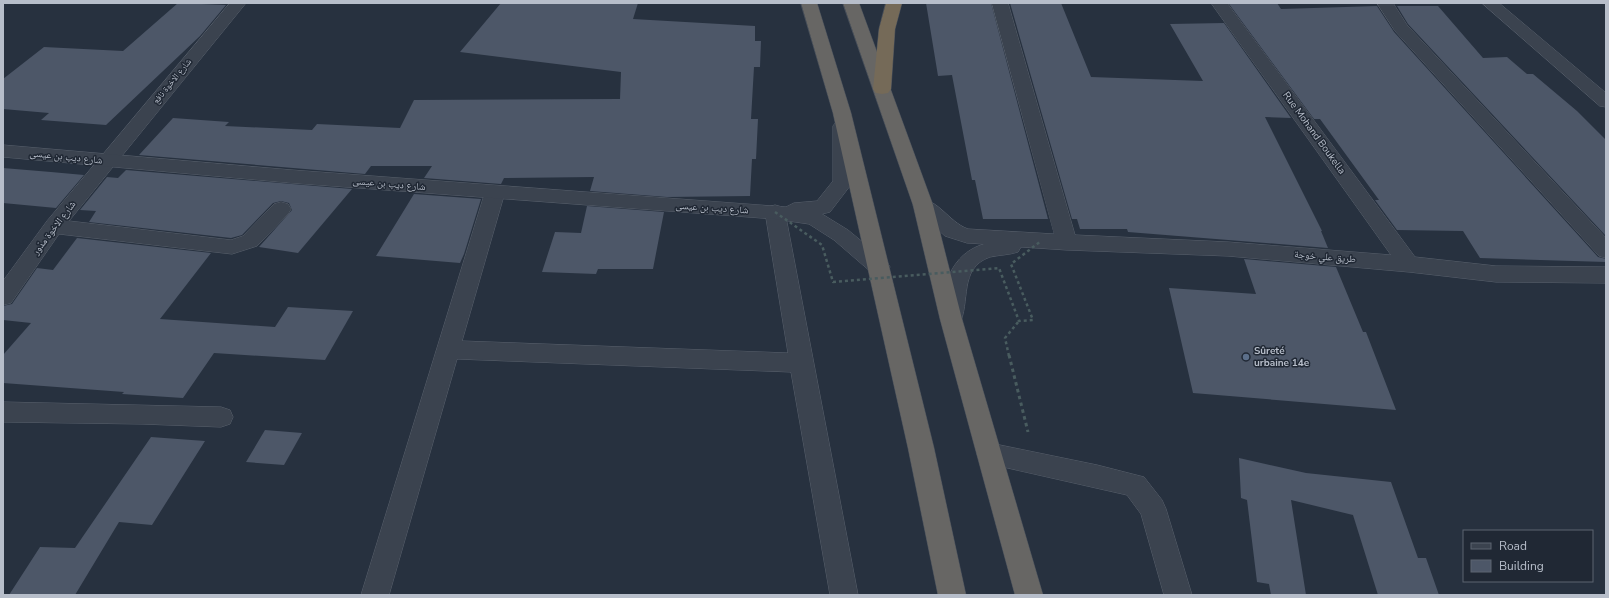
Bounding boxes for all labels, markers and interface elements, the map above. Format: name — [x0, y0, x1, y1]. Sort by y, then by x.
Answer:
street label: شارع الاخوة نافع — [150, 56, 194, 106]
street label: Rue Mohand Boukella — [1279, 89, 1349, 177]
street label: شارع ديب بن عيسى — [29, 146, 104, 168]
street label: شارع ديب بن عيسى — [352, 174, 426, 194]
street label: شارع الاخوة مدّور — [28, 198, 79, 259]
street label: شارع ديب بن عيسى — [675, 198, 749, 218]
street label: طريق علي خوجة — [1293, 247, 1357, 267]
place label: Sûreté urbaine 14e — [1254, 344, 1310, 370]
marker: Sûreté urbaine 14e — [1241, 352, 1251, 362]
legend — [1463, 530, 1593, 582]
text: Road — [1499, 538, 1527, 554]
text: Building — [1499, 558, 1544, 574]

